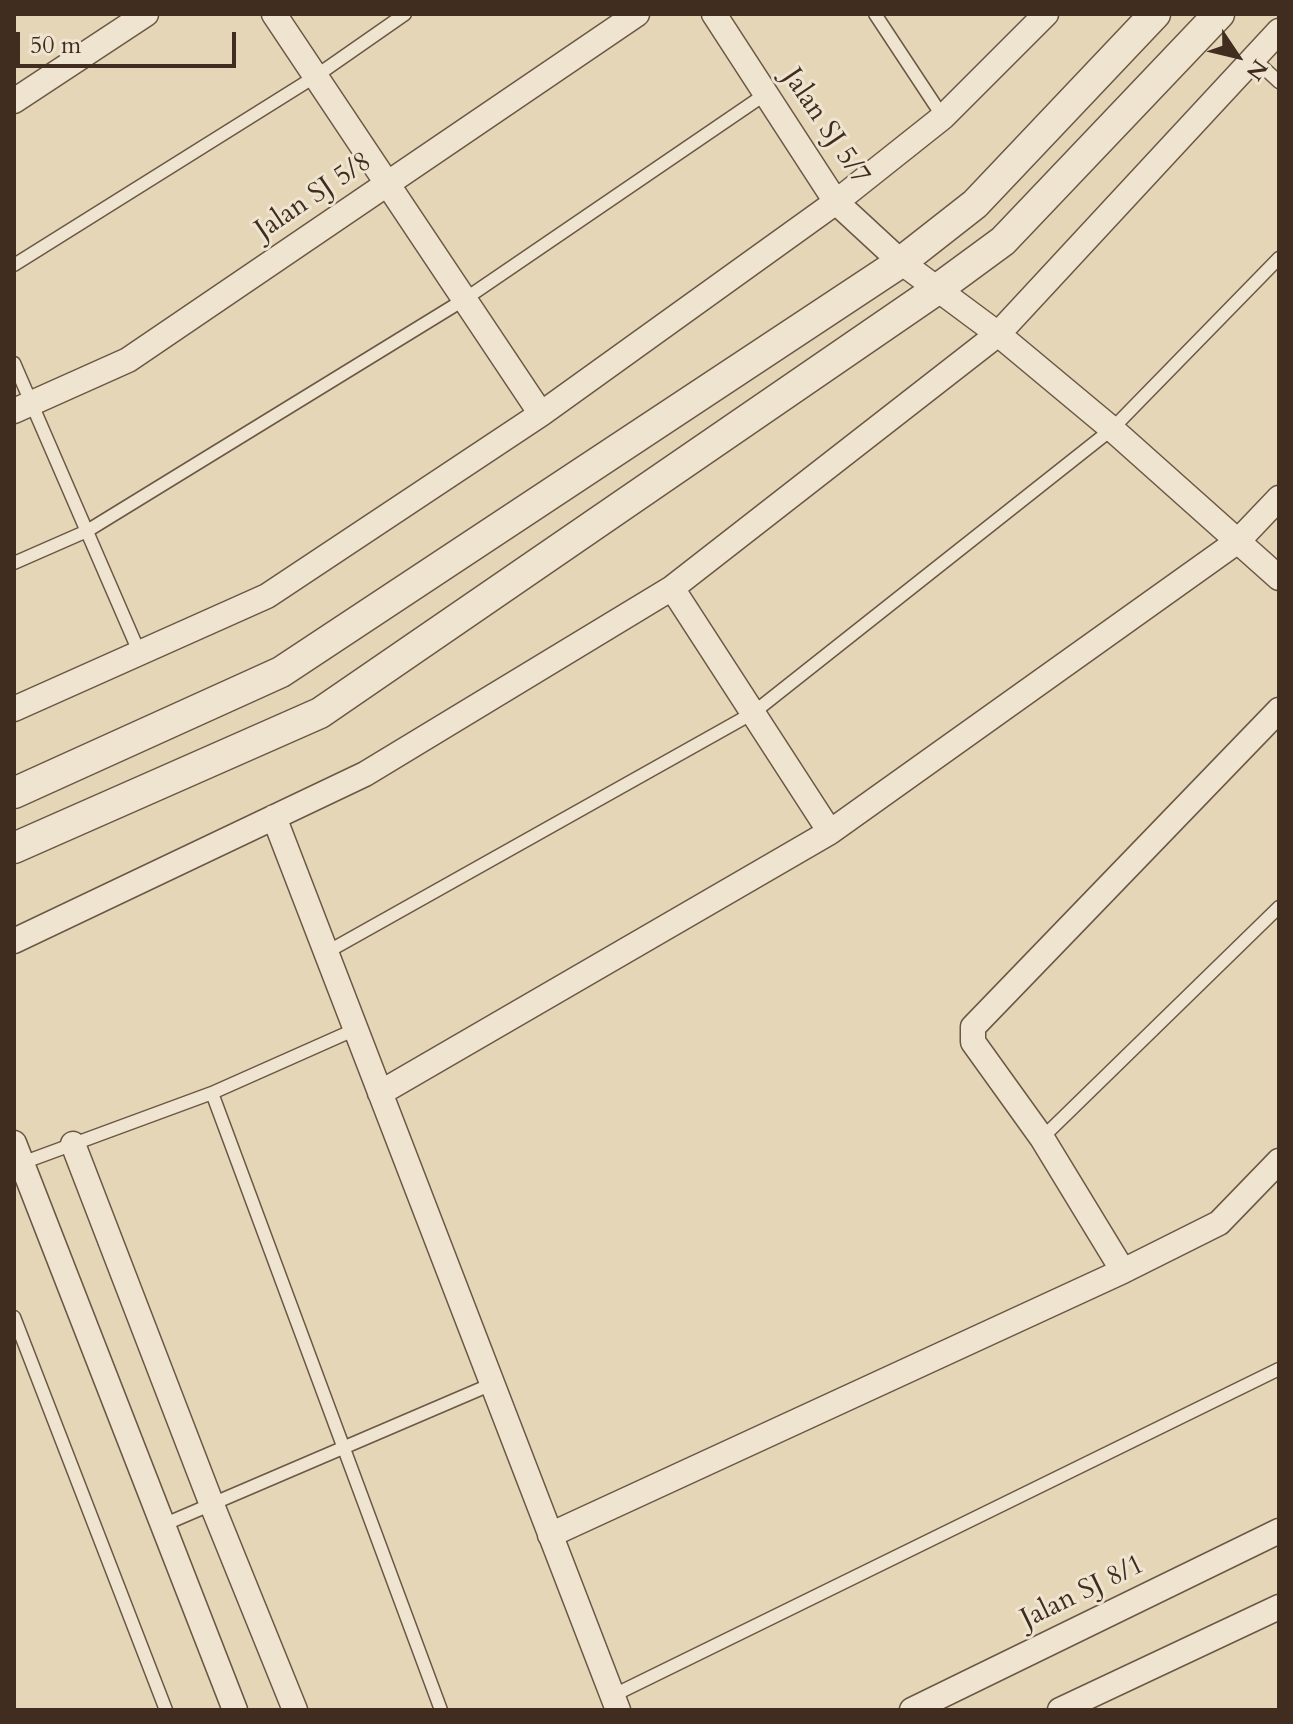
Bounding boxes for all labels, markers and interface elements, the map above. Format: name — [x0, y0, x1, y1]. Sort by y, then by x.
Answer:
scale bar — [20, 16, 240, 66]
north arrow — [1197, 16, 1277, 96]
text: 50 m — [30, 29, 81, 62]
text: N — [1239, 53, 1274, 86]
street label: Jalan SJ 5/7 — [774, 62, 876, 192]
street label: Jalan SJ 5/8 — [249, 146, 379, 248]
street label: Jalan SJ 8/1 — [1016, 1549, 1150, 1637]

